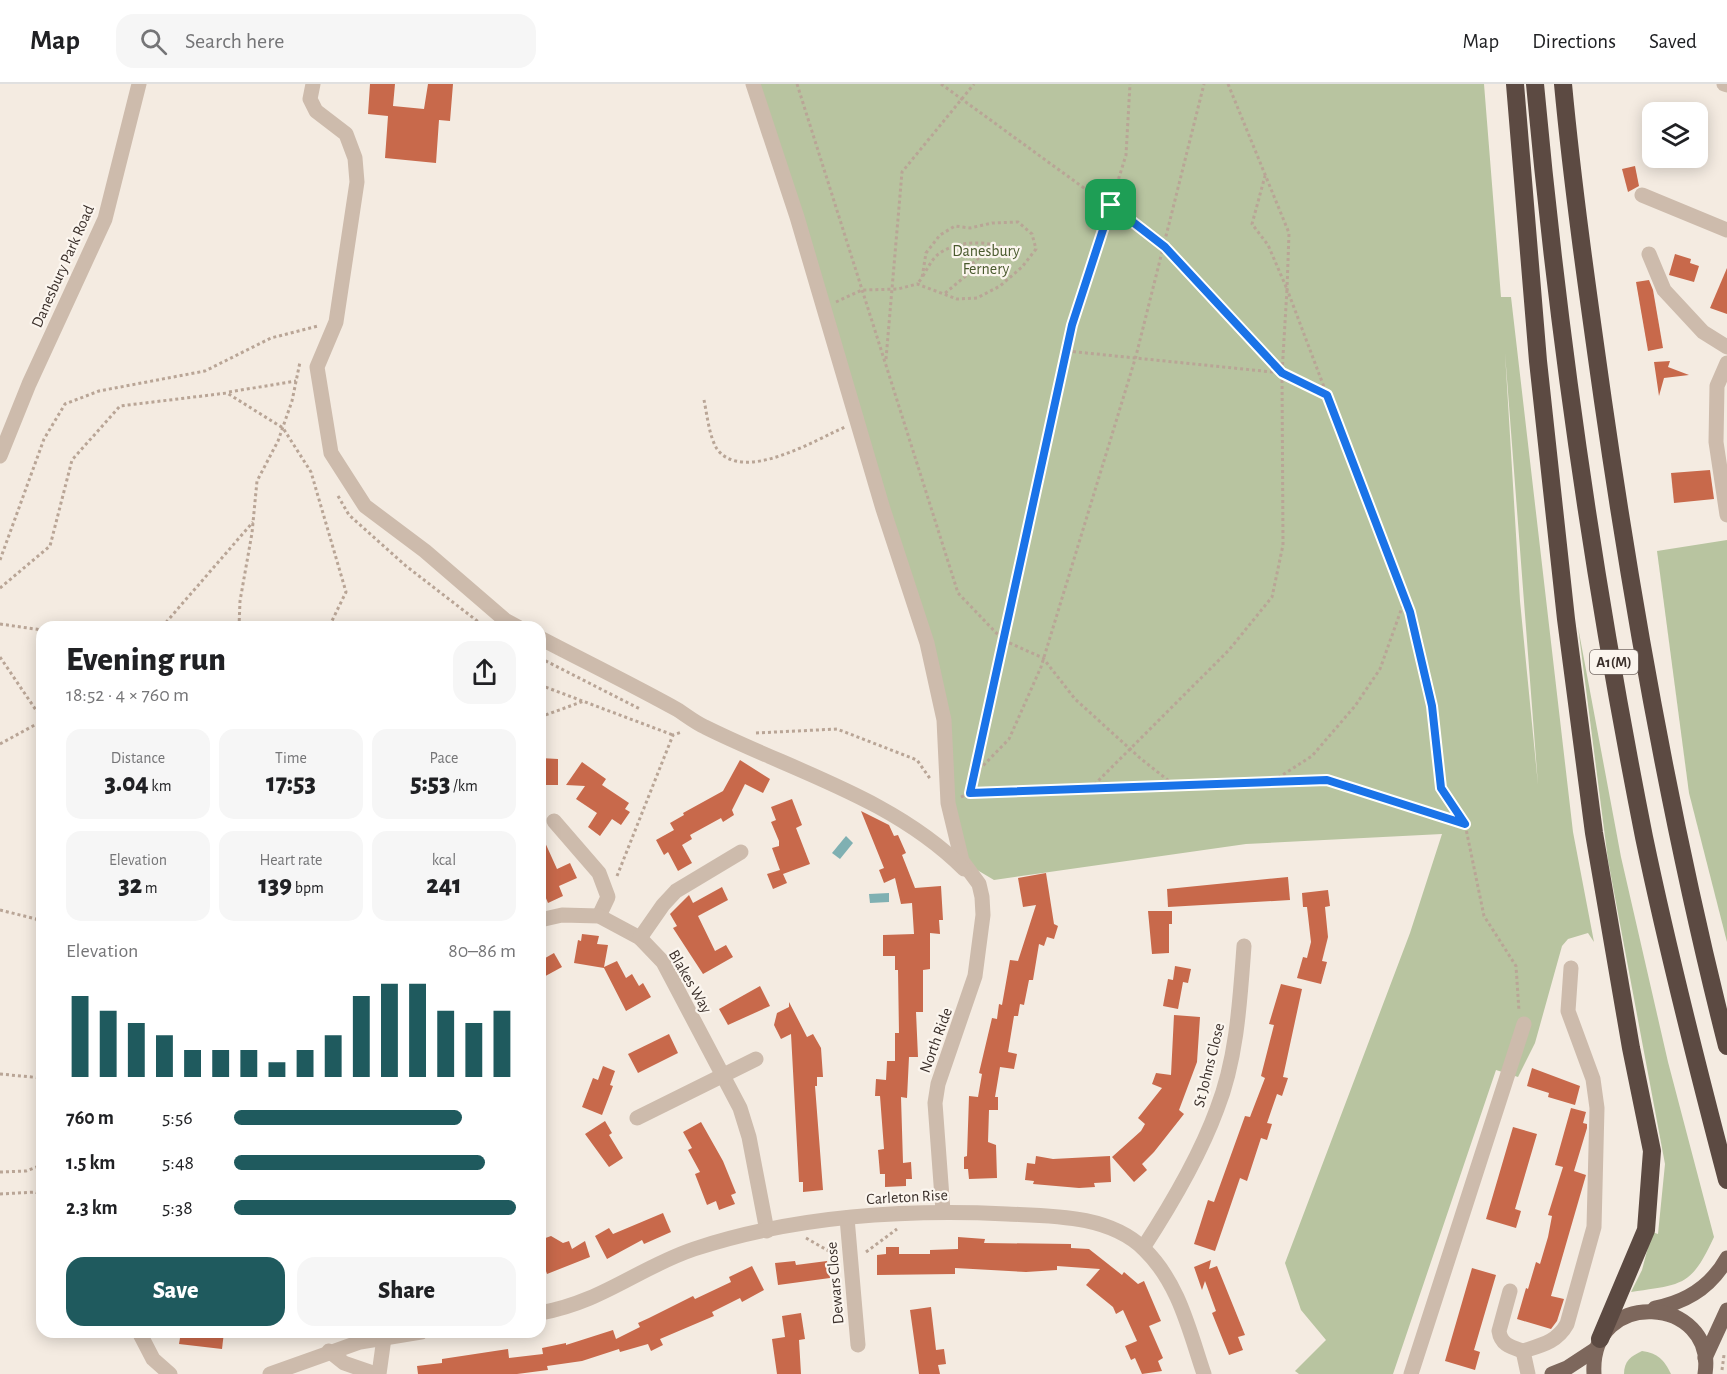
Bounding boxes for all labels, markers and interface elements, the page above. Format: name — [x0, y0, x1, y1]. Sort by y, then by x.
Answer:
search box — [116, 14, 536, 68]
icon: search — [137, 25, 170, 58]
text: Map — [30, 27, 80, 55]
text: Search here — [185, 30, 284, 52]
text: Map — [1463, 31, 1499, 52]
text: Directions — [1532, 31, 1616, 52]
text: Saved — [1649, 31, 1697, 52]
map controls — [1642, 102, 1708, 168]
button: layers — [1642, 102, 1708, 168]
pin — [1085, 179, 1136, 230]
icon: arrive — [1094, 188, 1127, 221]
street label: Danesbury Park Road — [29, 203, 98, 330]
park label: Danesbury Fernery — [952, 243, 1020, 278]
button: share — [453, 641, 516, 704]
text: Evening run — [66, 644, 226, 677]
road number: A1(M) — [1590, 650, 1638, 674]
text: 18:52 · 4 × 760 m — [66, 685, 189, 705]
text: Distance — [111, 750, 165, 766]
text: Time — [275, 750, 307, 766]
text: Pace — [430, 750, 458, 766]
text: 3.04 — [105, 770, 149, 796]
text: 17:53 — [266, 770, 316, 796]
text: 5:53 — [410, 770, 450, 796]
text: km — [149, 778, 171, 794]
text: /km — [450, 778, 478, 794]
text: Elevation — [109, 852, 167, 868]
text: Heart rate — [260, 852, 322, 868]
text: kcal — [432, 852, 456, 868]
text: 32 — [118, 872, 142, 898]
text: 139 — [258, 872, 292, 898]
text: 241 — [426, 872, 462, 898]
text: m — [142, 880, 158, 896]
text: bpm — [292, 880, 324, 896]
text: Elevation — [66, 941, 138, 961]
text: 80–86 m — [448, 941, 516, 961]
street label: Blakes Way — [665, 947, 715, 1017]
street label: North Ride — [917, 1006, 955, 1075]
street label: St Johns Close — [1191, 1021, 1227, 1109]
text: 760 m — [66, 1108, 114, 1128]
text: 5:56 — [162, 1108, 193, 1128]
text: 1.5 km — [66, 1153, 115, 1173]
text: 5:48 — [162, 1153, 194, 1173]
street label: Carleton Rise — [866, 1187, 948, 1207]
text: 2.3 km — [66, 1198, 118, 1218]
text: 5:38 — [162, 1198, 193, 1218]
street label: Dewars Close — [823, 1241, 847, 1325]
button: Save — [66, 1257, 285, 1326]
button: Share — [297, 1257, 516, 1326]

